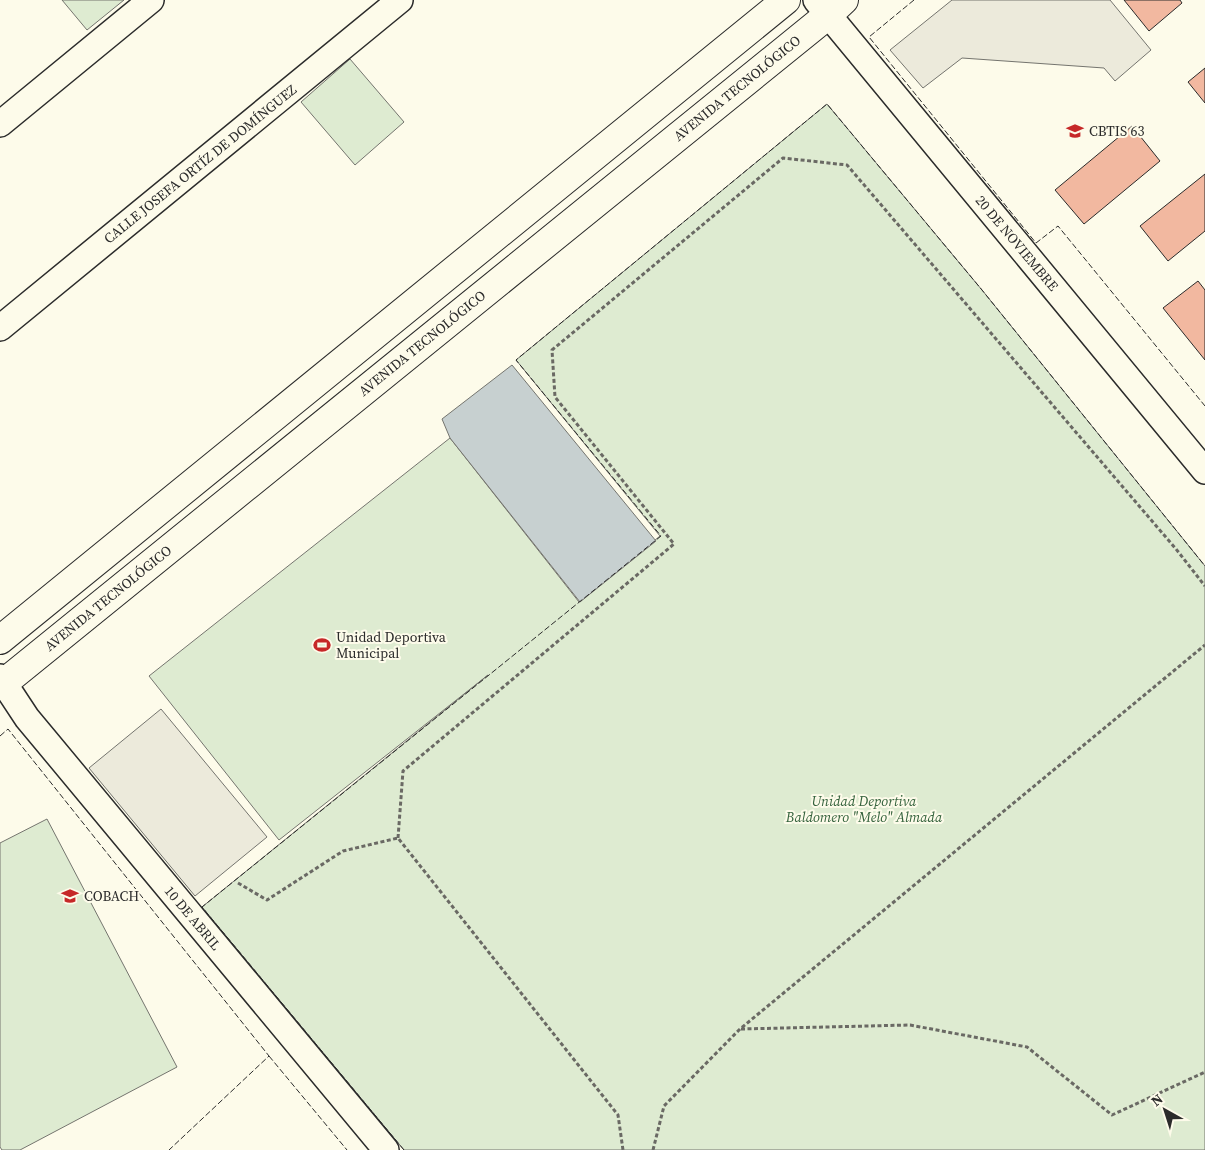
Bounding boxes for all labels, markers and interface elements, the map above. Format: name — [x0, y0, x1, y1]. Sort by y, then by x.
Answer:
street label: AVENIDA TECNOLÓGICO — [669, 30, 805, 146]
street label: CALLE JOSEFA ORTÍZ DE DOMÍNGUEZ — [99, 80, 301, 248]
school or university icon: CBTIS 63 — [1065, 121, 1085, 141]
place label: CBTIS 63 — [1089, 121, 1144, 141]
street label: 20 DE NOVIEMBRE — [971, 191, 1063, 295]
street label: AVENIDA TECNOLÓGICO — [354, 285, 490, 401]
street label: AVENIDA TECNOLÓGICO — [40, 540, 176, 656]
place label: Unidad Deportiva Municipal — [336, 627, 447, 663]
sports icon: Unidad Deportiva Municipal — [312, 635, 332, 655]
park label: Unidad Deportiva Baldomero "Melo" Almada — [785, 791, 943, 827]
street label: 10 DE ABRIL — [160, 881, 226, 955]
school or university icon: COBACH — [60, 886, 80, 906]
place label: COBACH — [84, 886, 139, 906]
north arrow — [1140, 1085, 1190, 1135]
text: N — [1147, 1089, 1167, 1111]

